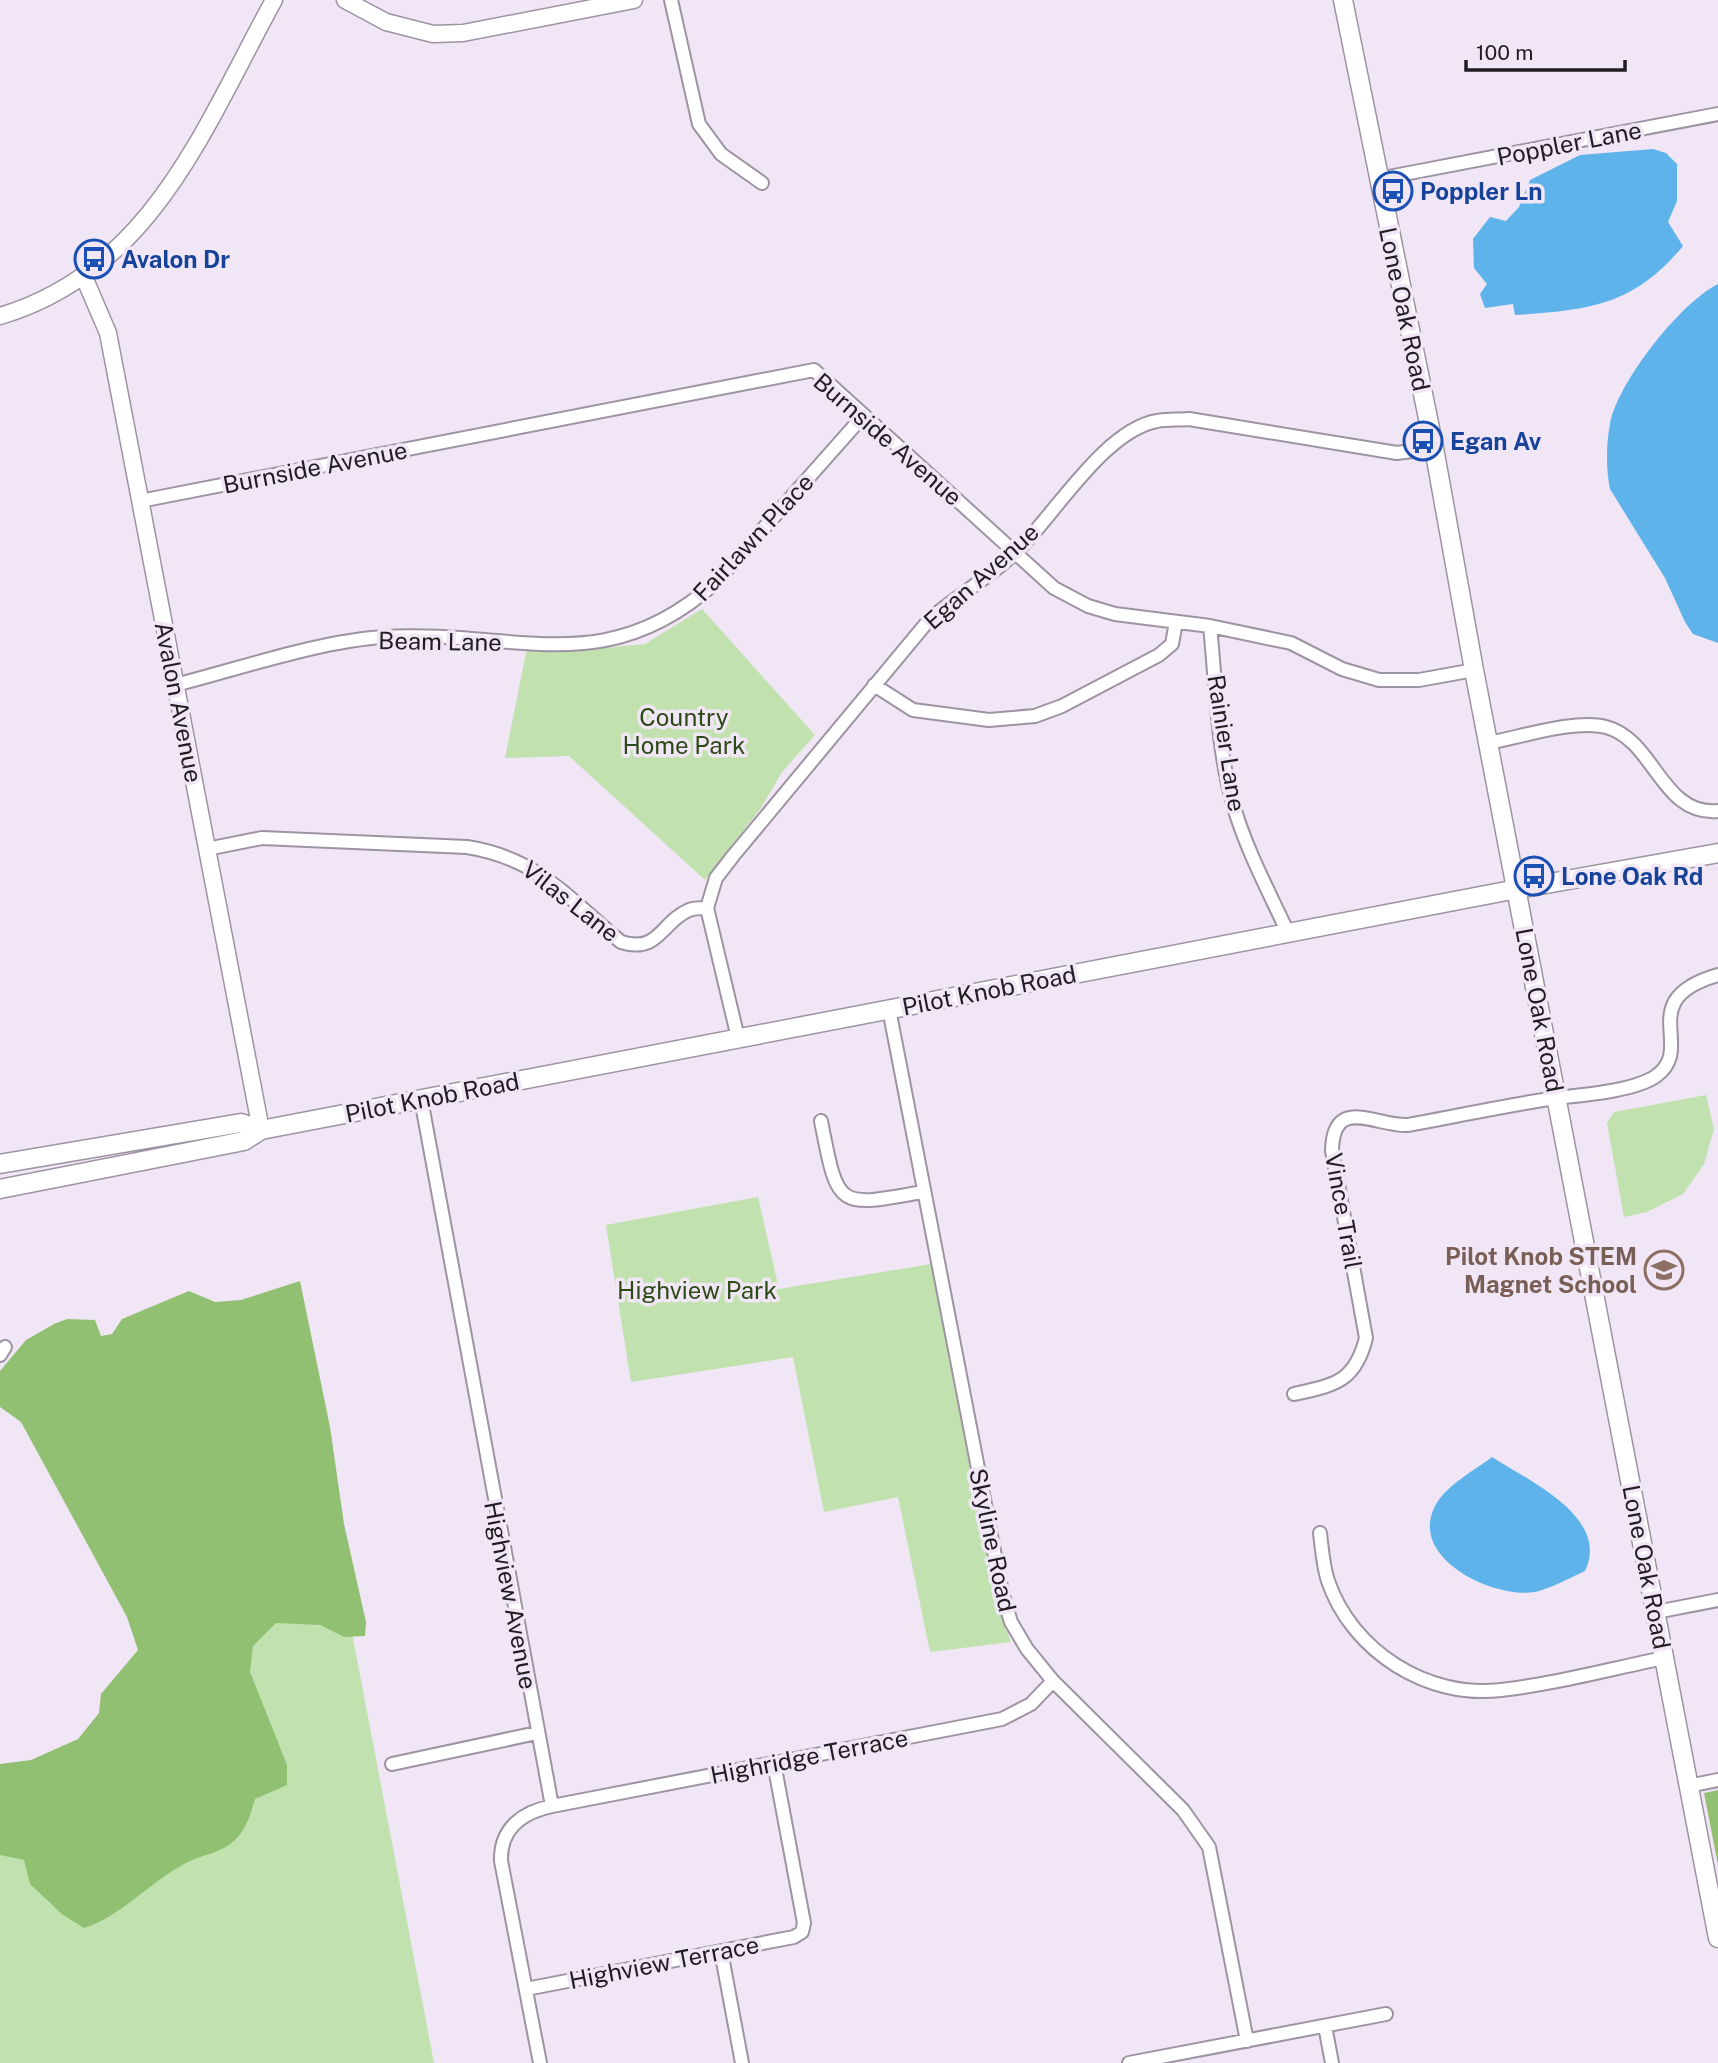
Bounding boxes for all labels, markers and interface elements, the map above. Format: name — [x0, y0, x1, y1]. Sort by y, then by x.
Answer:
scale bar — [1466, 28, 1625, 72]
text: 100 m — [1476, 40, 1533, 65]
street label: Poppler Lane — [1494, 115, 1644, 171]
bus stop icon: Poppler Ln — [1372, 170, 1414, 212]
place label: Poppler Ln — [1420, 177, 1543, 205]
street label: Lone Oak Road — [1374, 224, 1436, 394]
bus stop icon: Avalon Dr — [73, 238, 115, 280]
place label: Avalon Dr — [121, 245, 230, 273]
street label: Burnside Avenue — [808, 367, 968, 511]
bus stop icon: Egan Av — [1402, 420, 1444, 462]
place label: Egan Av — [1450, 427, 1542, 455]
street label: Burnside Avenue — [220, 435, 410, 499]
street label: Fairlawn Place — [687, 468, 819, 606]
street label: Egan Avenue — [918, 517, 1044, 635]
street label: Avalon Avenue — [150, 619, 208, 785]
street label: Beam Lane — [378, 626, 502, 656]
street label: Rainier Lane — [1202, 673, 1252, 813]
park label: Country Home Park — [622, 703, 746, 759]
street label: Vilas Lane — [517, 855, 625, 947]
bus stop icon: Lone Oak Rd — [1513, 855, 1555, 897]
place label: Lone Oak Rd — [1561, 862, 1703, 890]
street label: Lone Oak Road — [1510, 925, 1570, 1095]
street label: Pilot Knob Road — [900, 959, 1078, 1021]
street label: Pilot Knob Road — [343, 1066, 521, 1128]
street label: Vince Trail — [1320, 1151, 1368, 1271]
place label: Pilot Knob STEM Magnet School — [1445, 1242, 1637, 1298]
school or university icon: Pilot Knob STEM Magnet School — [1643, 1249, 1685, 1291]
park label: Highview Park — [617, 1276, 777, 1304]
street label: Skyline Road — [964, 1466, 1022, 1614]
street label: Lone Oak Road — [1617, 1482, 1677, 1652]
street label: Highview Avenue — [479, 1499, 543, 1691]
street label: Highridge Terrace — [708, 1723, 910, 1789]
street label: Highview Terrace — [567, 1930, 761, 1994]

